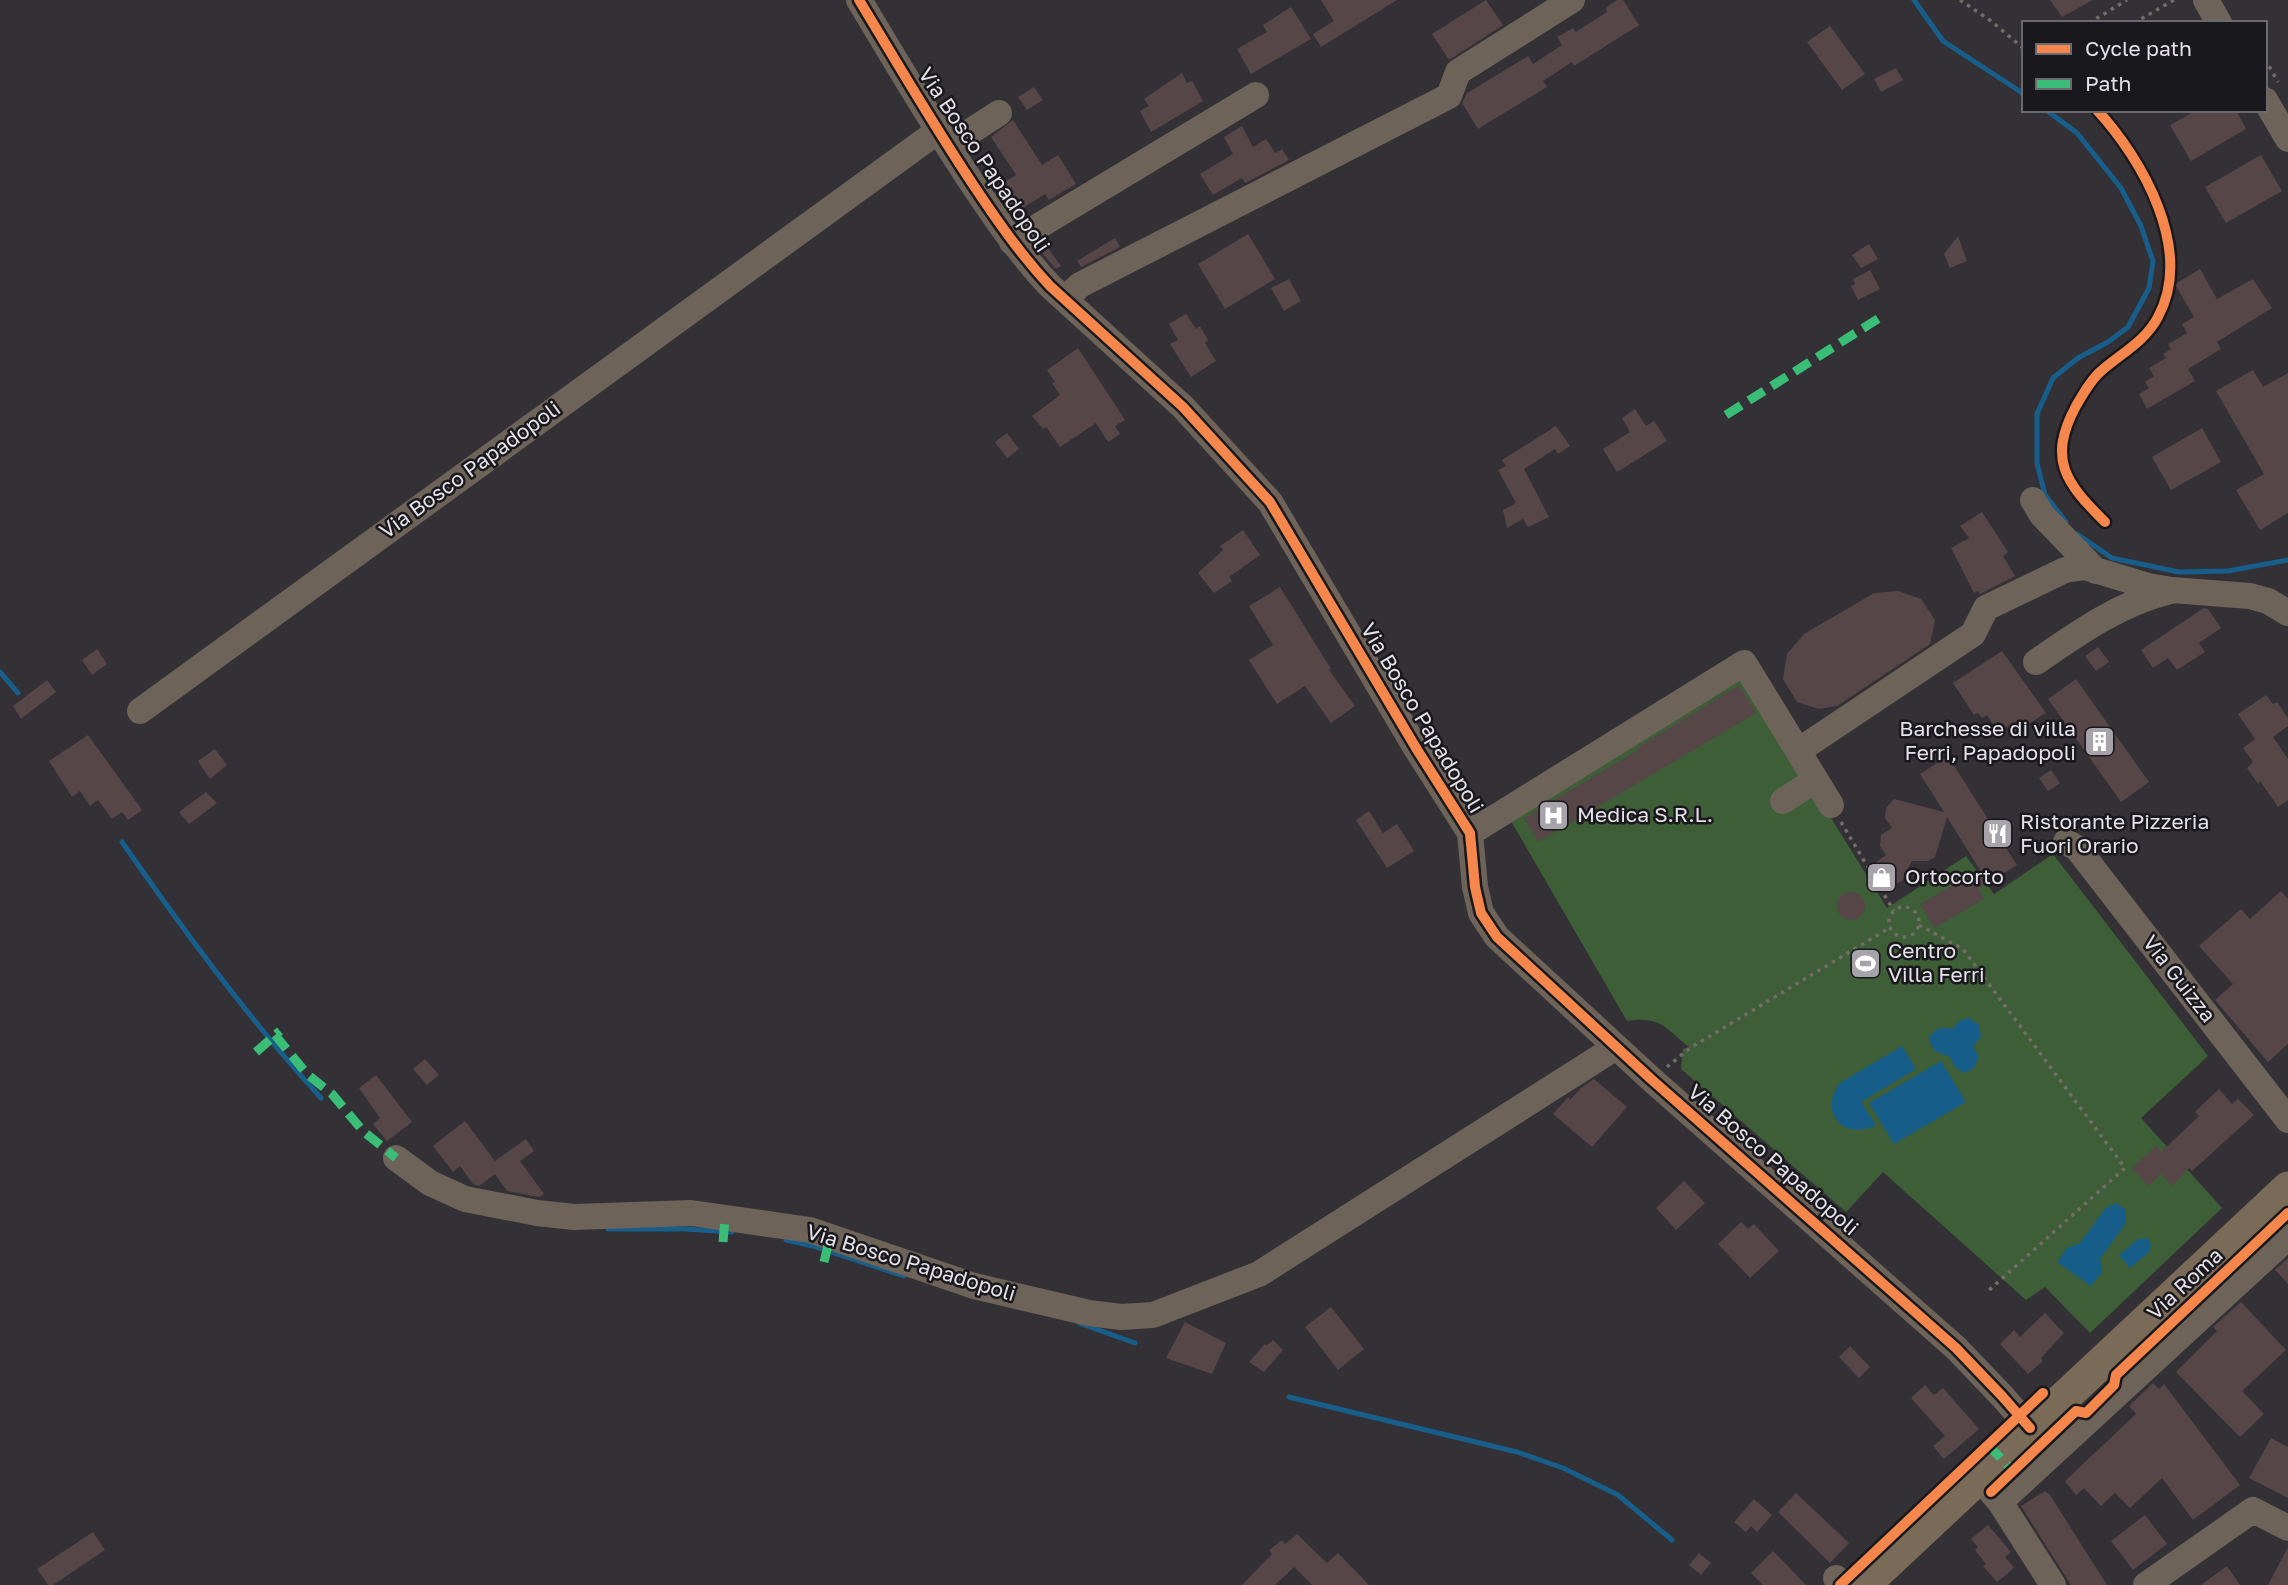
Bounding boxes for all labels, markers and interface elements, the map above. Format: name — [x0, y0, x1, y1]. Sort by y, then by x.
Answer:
legend — [2022, 21, 2267, 112]
text: Cycle path — [2085, 35, 2192, 61]
street label: Via Bosco Papadopoli — [913, 62, 1056, 257]
text: Path — [2085, 70, 2132, 96]
street label: Via Bosco Papadopoli — [374, 395, 565, 544]
street label: Via Bosco Papadopoli — [1356, 618, 1490, 817]
place label: Barchesse di villa Ferri, Papadopoli — [1899, 715, 2076, 765]
building icon: Barchesse di villa Ferri, Papadopoli — [2082, 724, 2116, 758]
hospital icon: Medica S.R.L. — [1537, 798, 1571, 832]
place label: Medica S.R.L. — [1577, 801, 1713, 827]
place label: Ristorante Pizzeria Fuori Orario — [2020, 808, 2209, 858]
restaurant icon: Ristorante Pizzeria Fuori Orario — [1980, 817, 2014, 851]
shop icon: Ortocorto — [1865, 860, 1899, 894]
place label: Ortocorto — [1905, 863, 2004, 889]
street label: Via Guizza — [2138, 930, 2222, 1027]
place label: Centro Villa Ferri — [1888, 937, 1985, 987]
sports icon: Centro Villa Ferri — [1848, 946, 1882, 980]
street label: Via Bosco Papadopoli — [1683, 1078, 1864, 1240]
street label: Via Bosco Papadopoli — [804, 1218, 1019, 1306]
street label: Via Roma — [2141, 1242, 2228, 1325]

